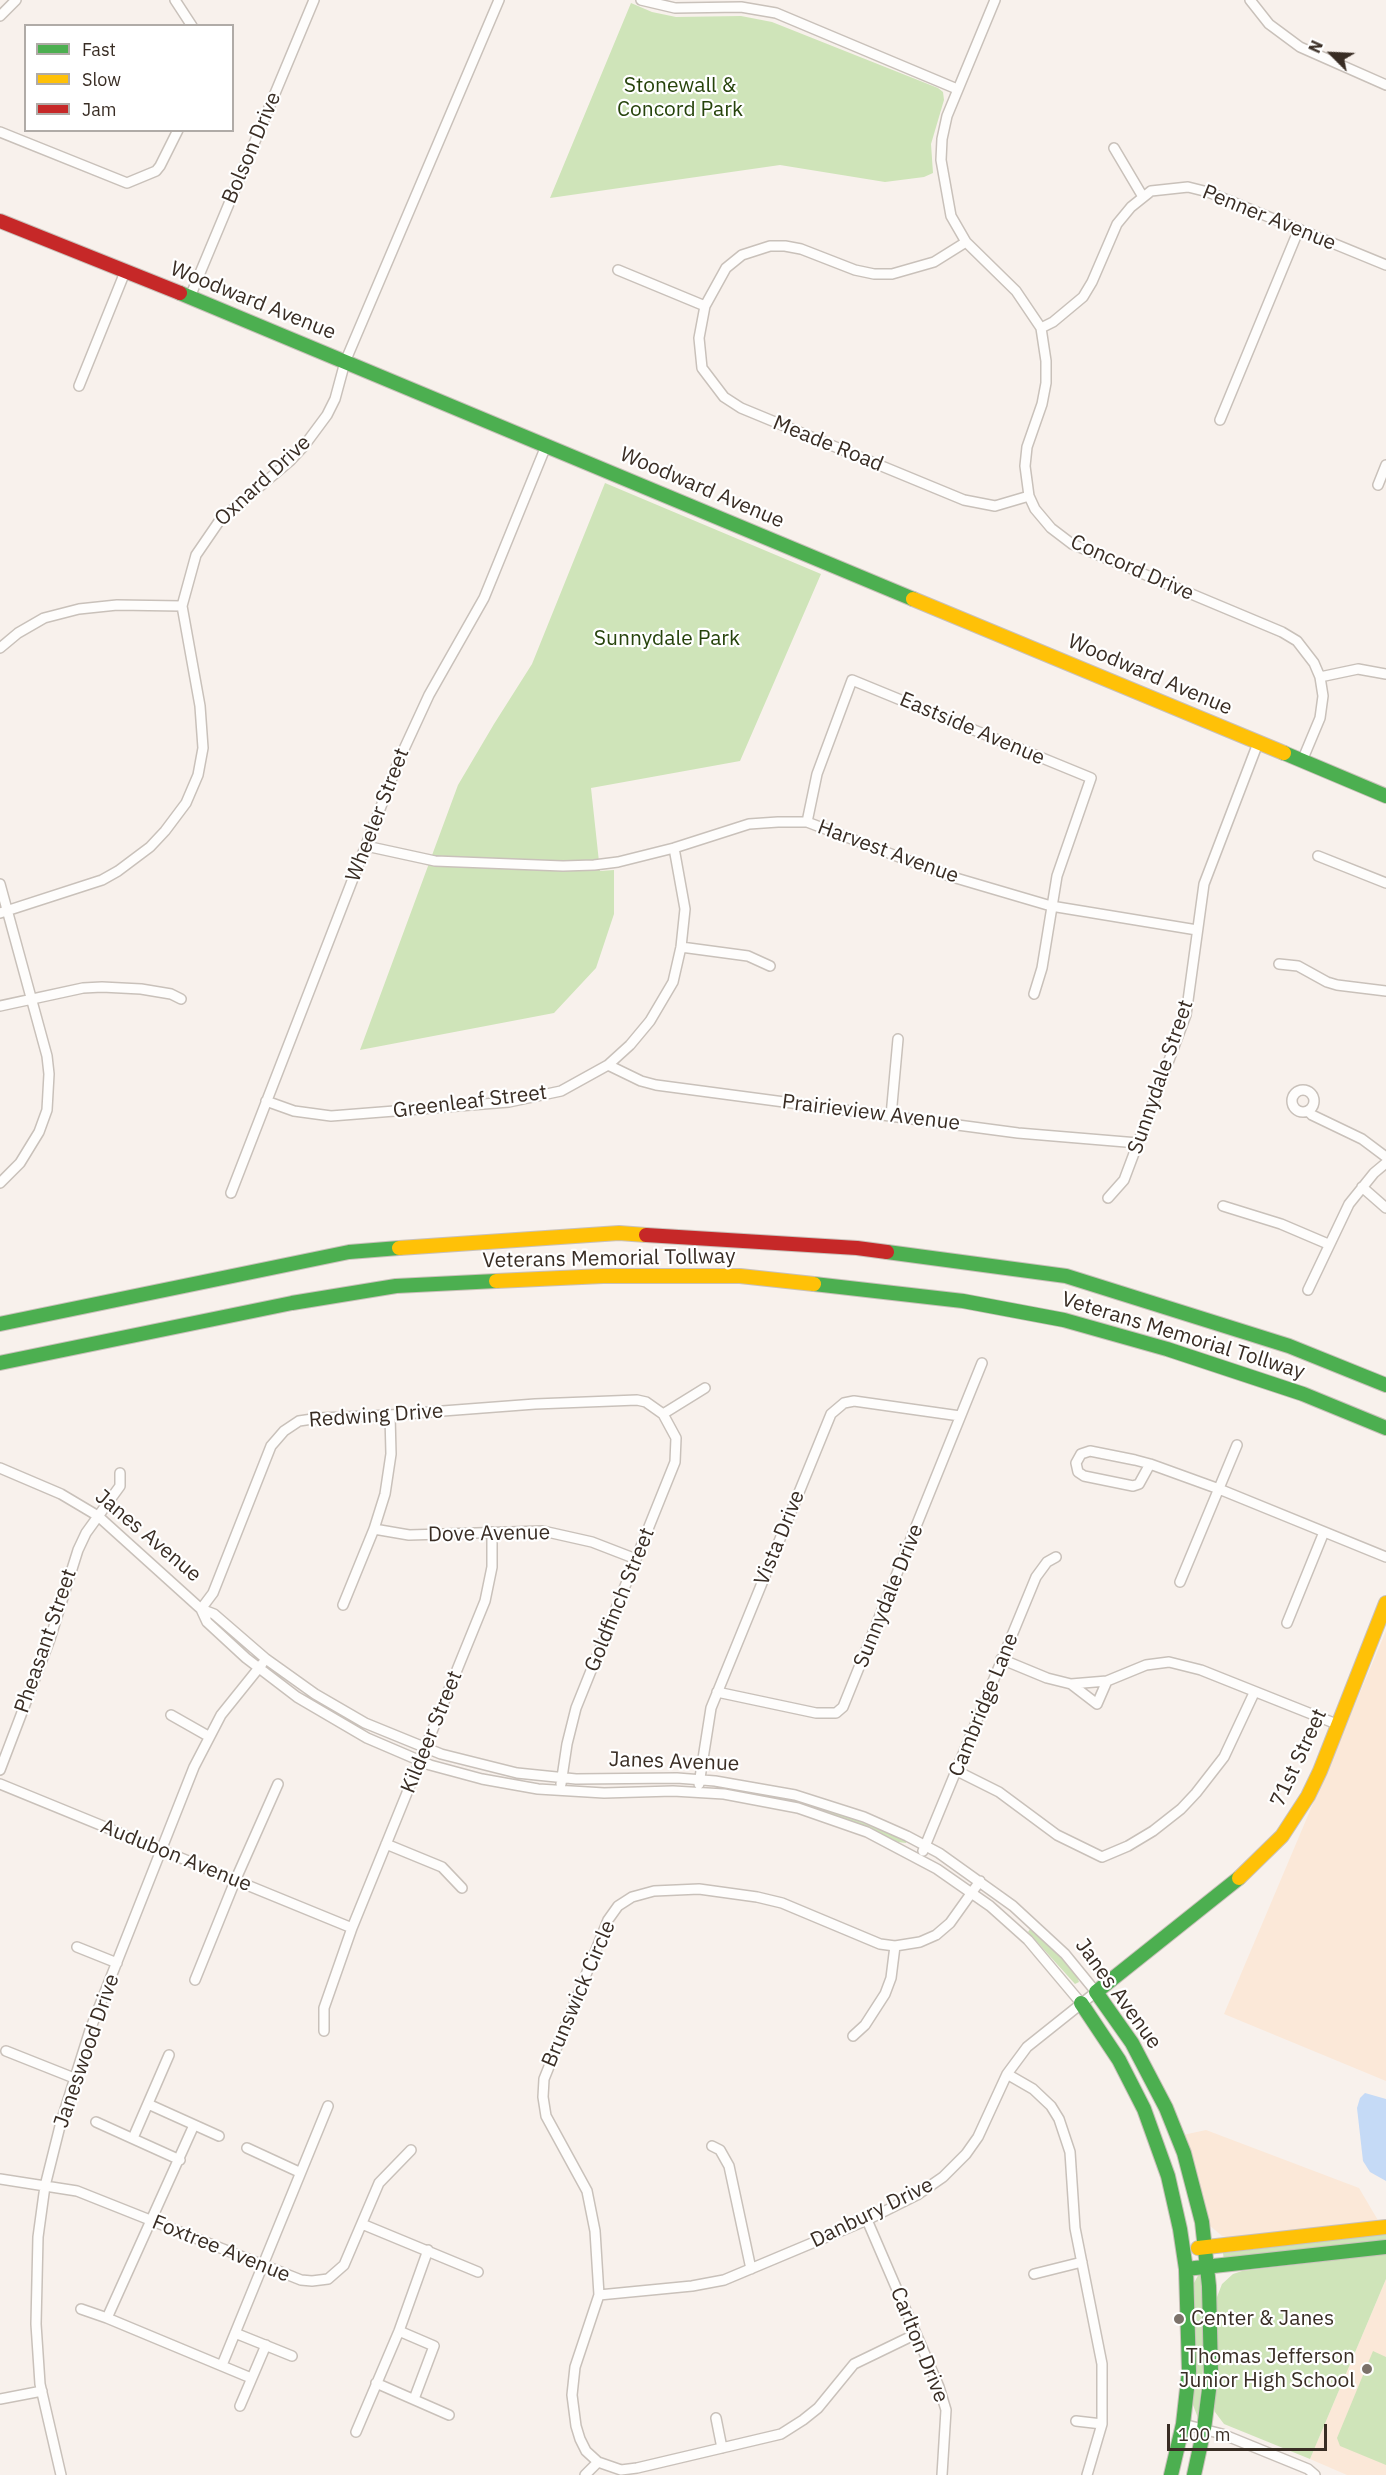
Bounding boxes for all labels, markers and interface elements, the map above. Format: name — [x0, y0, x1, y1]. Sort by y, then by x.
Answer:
legend — [24, 24, 234, 132]
north arrow — [1302, 24, 1362, 84]
text: N — [1304, 37, 1327, 56]
text: Fast — [82, 38, 116, 61]
text: Slow — [82, 68, 121, 91]
park label: Stonewall & Concord Park — [617, 73, 743, 123]
street label: Bolson Drive — [217, 88, 287, 208]
text: Jam — [82, 98, 117, 121]
street label: Penner Avenue — [1198, 180, 1340, 256]
street label: Woodward Avenue — [167, 256, 339, 346]
street label: Meade Road — [769, 410, 887, 478]
street label: Oxnard Drive — [210, 430, 316, 532]
street label: Woodward Avenue — [616, 442, 788, 534]
street label: Concord Drive — [1066, 530, 1198, 606]
park label: Sunnydale Park — [594, 626, 740, 652]
street label: Woodward Avenue — [1064, 629, 1236, 721]
street label: Eastside Avenue — [896, 687, 1048, 771]
street label: Wheeler Street — [341, 745, 415, 885]
street label: Harvest Avenue — [814, 815, 962, 889]
street label: Sunnydale Street — [1123, 997, 1199, 1157]
street label: Greenleaf Street — [392, 1080, 548, 1124]
street label: Prairieview Avenue — [781, 1090, 961, 1136]
street label: Veterans Memorial Tollway — [482, 1244, 736, 1274]
street label: Veterans Memorial Tollway — [1058, 1287, 1308, 1385]
street label: Redwing Drive — [308, 1399, 444, 1433]
street label: Janes Avenue — [90, 1484, 206, 1588]
street label: Vista Drive — [750, 1487, 810, 1589]
street label: Dove Avenue — [428, 1520, 550, 1548]
street label: Sunnydale Drive — [849, 1521, 929, 1671]
street label: Goldfinch Street — [580, 1524, 660, 1676]
street label: Pheasant Street — [10, 1566, 82, 1716]
street label: Cambridge Lane — [944, 1630, 1024, 1780]
street label: Kildeer Street — [396, 1667, 468, 1797]
street label: 71st Street — [1265, 1705, 1333, 1811]
street label: Janes Avenue — [608, 1747, 740, 1777]
street label: Audubon Avenue — [97, 1814, 255, 1898]
street label: Brunswick Circle — [537, 1917, 621, 2071]
street label: Janes Avenue — [1069, 1934, 1167, 2054]
street label: Janeswood Drive — [49, 1971, 125, 2131]
street label: Danbury Drive — [807, 2172, 937, 2254]
street label: Foxtree Avenue — [148, 2210, 294, 2288]
street label: Carlton Drive — [884, 2284, 954, 2406]
place label: Center & Janes — [1191, 2306, 1334, 2332]
marker: Center & Janes — [1172, 2312, 1186, 2326]
place label: Thomas Jefferson Junior High School — [1179, 2344, 1355, 2394]
marker: Thomas Jefferson Junior High School — [1360, 2362, 1374, 2376]
scale bar — [1170, 2412, 1330, 2450]
text: 100 m — [1178, 2423, 1230, 2446]

